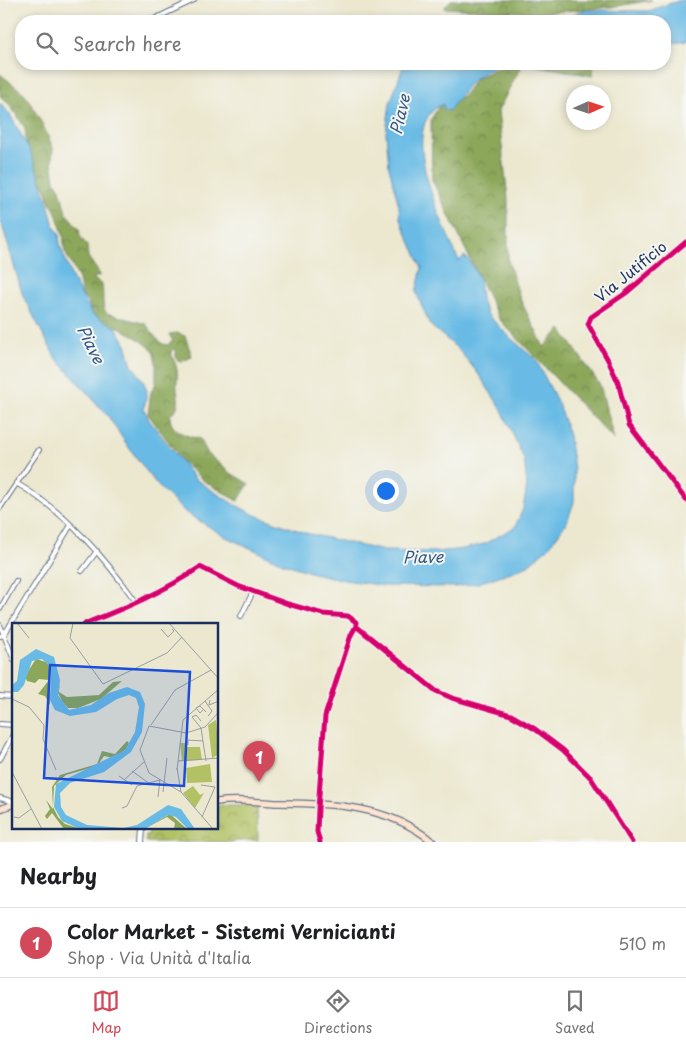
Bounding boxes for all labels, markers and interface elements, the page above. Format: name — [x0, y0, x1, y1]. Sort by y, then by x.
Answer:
search box — [15, 15, 671, 70]
icon: search — [33, 29, 61, 57]
text: Search here — [73, 29, 182, 57]
north arrow — [566, 85, 611, 130]
water label: Piave — [383, 90, 416, 136]
street label: Via Jutificio — [589, 235, 671, 307]
water label: Piave — [72, 321, 112, 369]
your location — [373, 478, 399, 504]
water label: Piave — [403, 544, 445, 568]
inset map — [12, 623, 219, 830]
pin: 1 — [243, 741, 275, 782]
text: Nearby — [20, 859, 97, 891]
text: Color Market - Sistemi Vernicianti — [67, 917, 396, 945]
text: 1 — [32, 931, 40, 955]
text: 510 m — [618, 931, 666, 955]
text: Shop · Via Unità d'Italia — [67, 945, 251, 969]
tab: Map — [91, 987, 121, 1038]
tab: Directions — [304, 987, 372, 1038]
tab: Saved — [555, 987, 595, 1038]

